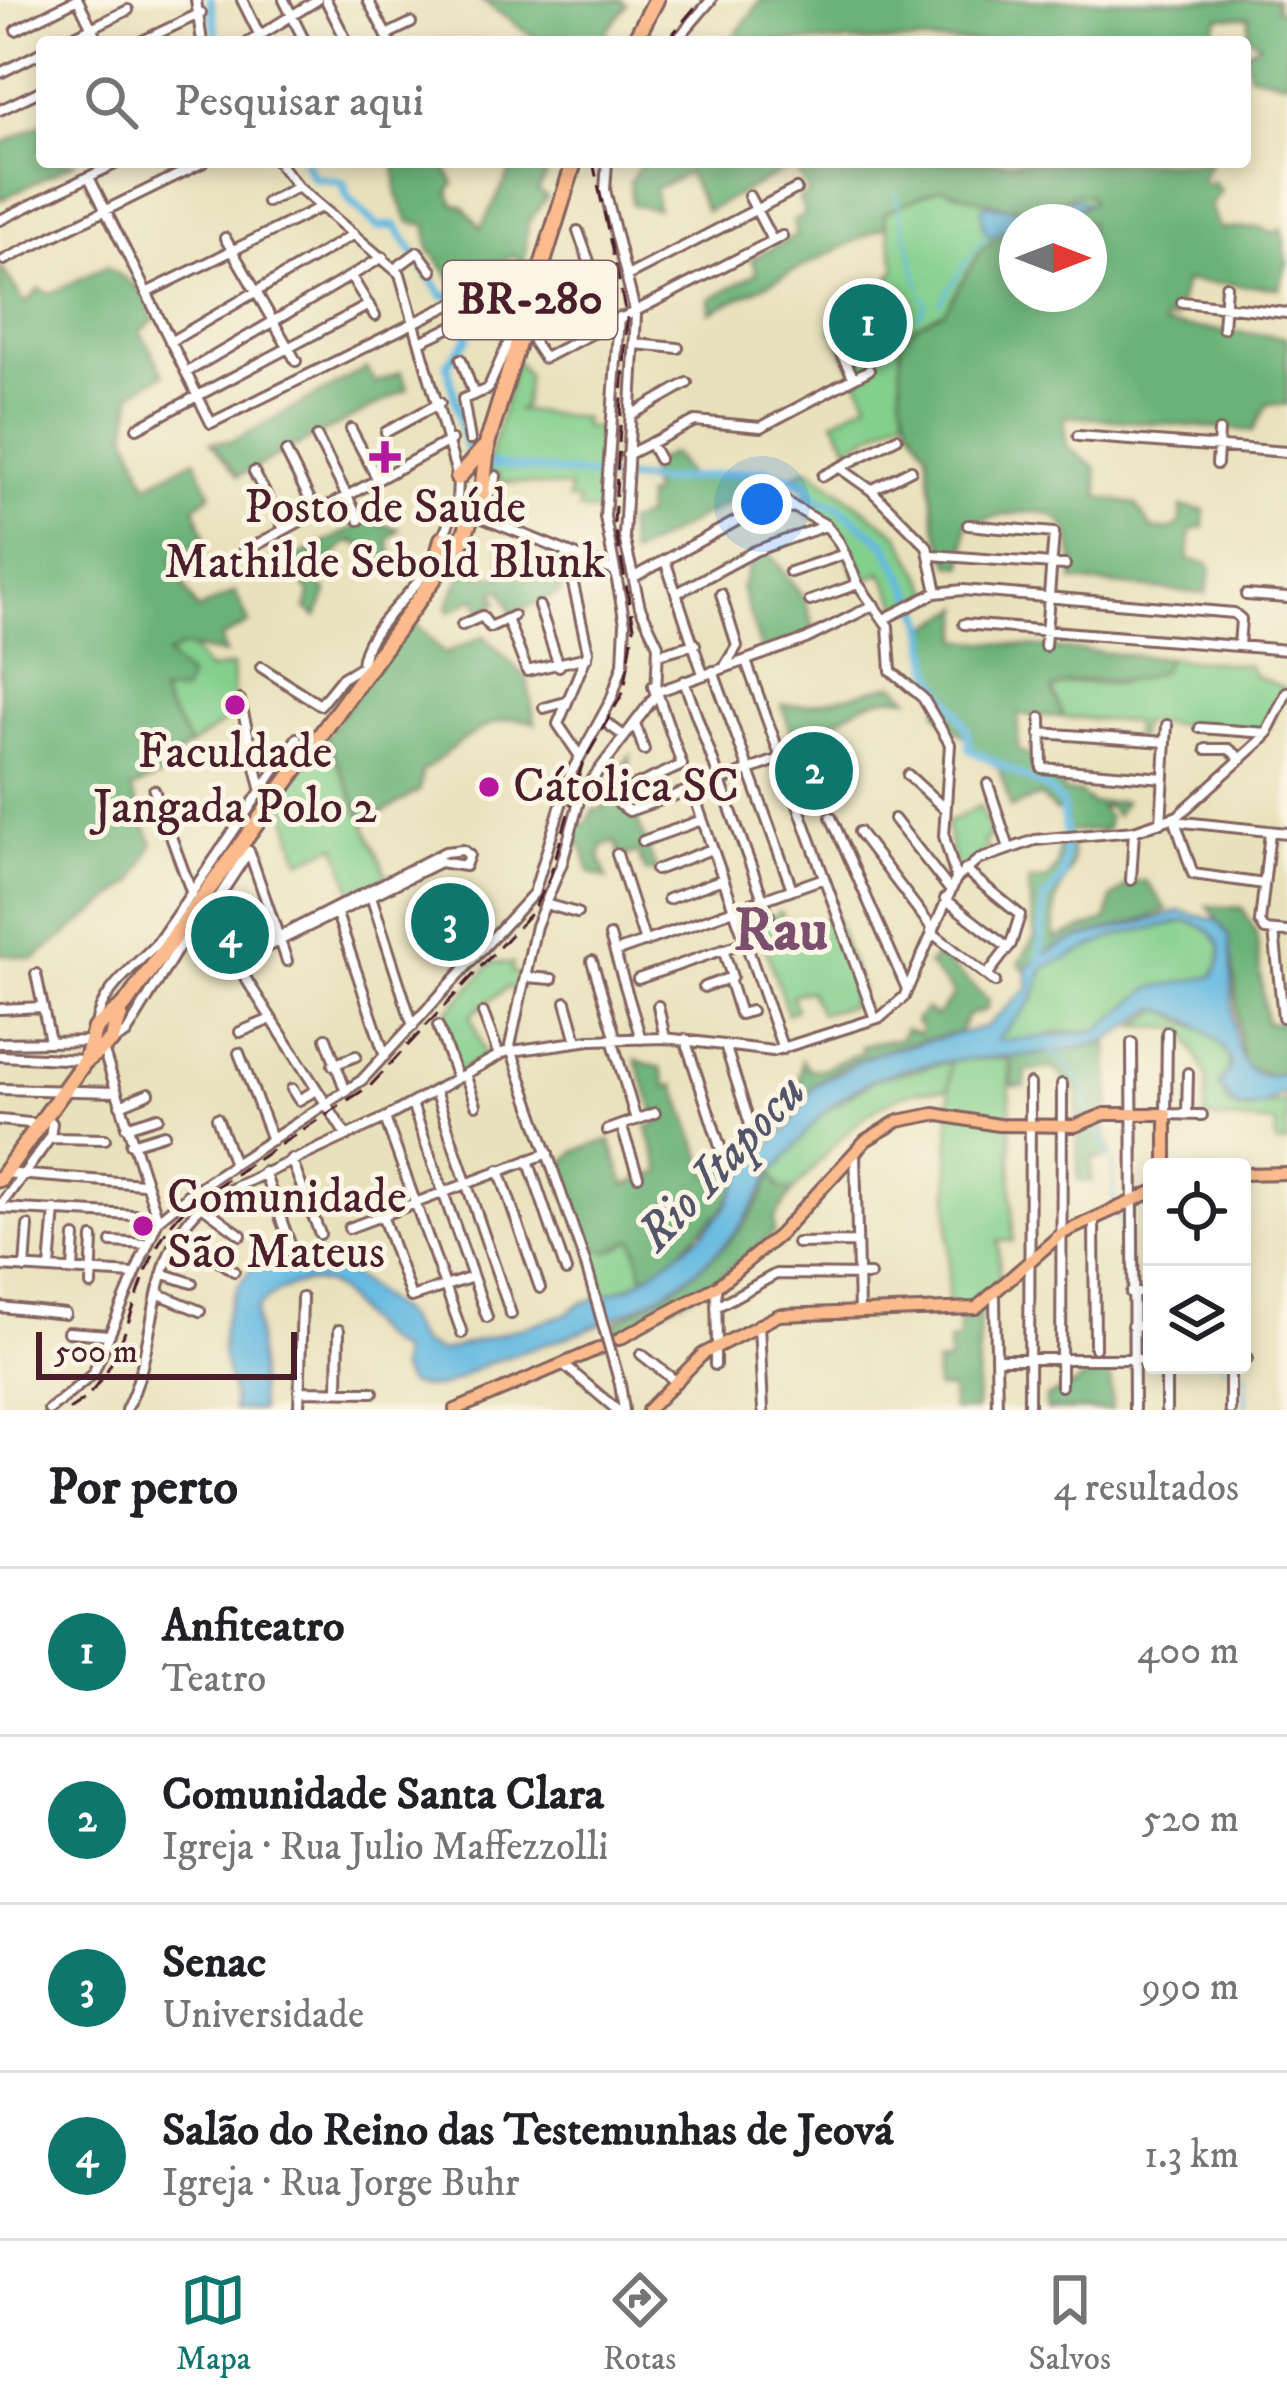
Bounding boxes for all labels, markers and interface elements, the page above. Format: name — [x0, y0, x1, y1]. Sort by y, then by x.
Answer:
search box — [36, 36, 1251, 168]
icon: search — [78, 69, 144, 135]
text: Pesquisar aqui — [174, 74, 424, 130]
north arrow — [999, 204, 1107, 312]
road number: BR-280 — [443, 261, 617, 339]
pin: 1 — [829, 278, 907, 368]
marker: Posto de Saúde Mathilde Sebold Blunk — [369, 441, 401, 473]
your location — [732, 474, 792, 534]
place label: Posto de Saúde Mathilde Sebold Blunk — [164, 478, 606, 593]
marker: Faculdade Jangada Polo 2 — [222, 692, 248, 718]
place label: Faculdade Jangada Polo 2 — [89, 723, 377, 838]
pin: 2 — [775, 726, 853, 816]
place label: Cátolica SC — [513, 757, 739, 817]
marker: Cátolica SC — [476, 774, 502, 800]
pin: 3 — [411, 877, 489, 967]
pin: 4 — [191, 890, 269, 980]
district label: Rau — [734, 894, 828, 969]
water label: Rio Itapocu — [622, 1061, 820, 1267]
map controls — [1143, 1158, 1251, 1374]
button: locate — [1143, 1158, 1251, 1266]
place label: Comunidade São Mateus — [167, 1168, 407, 1283]
marker: Comunidade São Mateus — [130, 1213, 156, 1239]
button: layers — [1143, 1266, 1251, 1374]
scale bar — [36, 1326, 297, 1379]
text: 500 m — [54, 1332, 138, 1373]
text: Por perto — [48, 1456, 238, 1520]
text: 4 resultados — [1054, 1464, 1239, 1513]
text: Anfiteatro — [162, 1599, 345, 1655]
text: 1 — [80, 1627, 94, 1676]
text: 400 m — [1137, 1627, 1239, 1676]
text: Teatro — [162, 1655, 266, 1704]
text: Comunidade Santa Clara — [162, 1767, 604, 1823]
text: 2 — [77, 1795, 97, 1844]
text: 520 m — [1142, 1795, 1239, 1844]
text: Igreja · Rua Julio Maffezzolli — [162, 1823, 608, 1872]
text: Senac — [162, 1935, 266, 1991]
text: 3 — [80, 1963, 94, 2012]
text: 990 m — [1141, 1963, 1239, 2012]
text: Universidade — [162, 1991, 364, 2040]
text: Salão do Reino das Testemunhas de Jeová — [162, 2103, 894, 2159]
text: 4 — [76, 2131, 98, 2180]
text: 1.3 km — [1144, 2131, 1239, 2180]
text: Igreja · Rua Jorge Buhr — [162, 2159, 520, 2208]
tab: Mapa — [176, 2267, 251, 2380]
tab: Rotas — [603, 2267, 676, 2380]
tab: Salvos — [1029, 2267, 1111, 2380]

